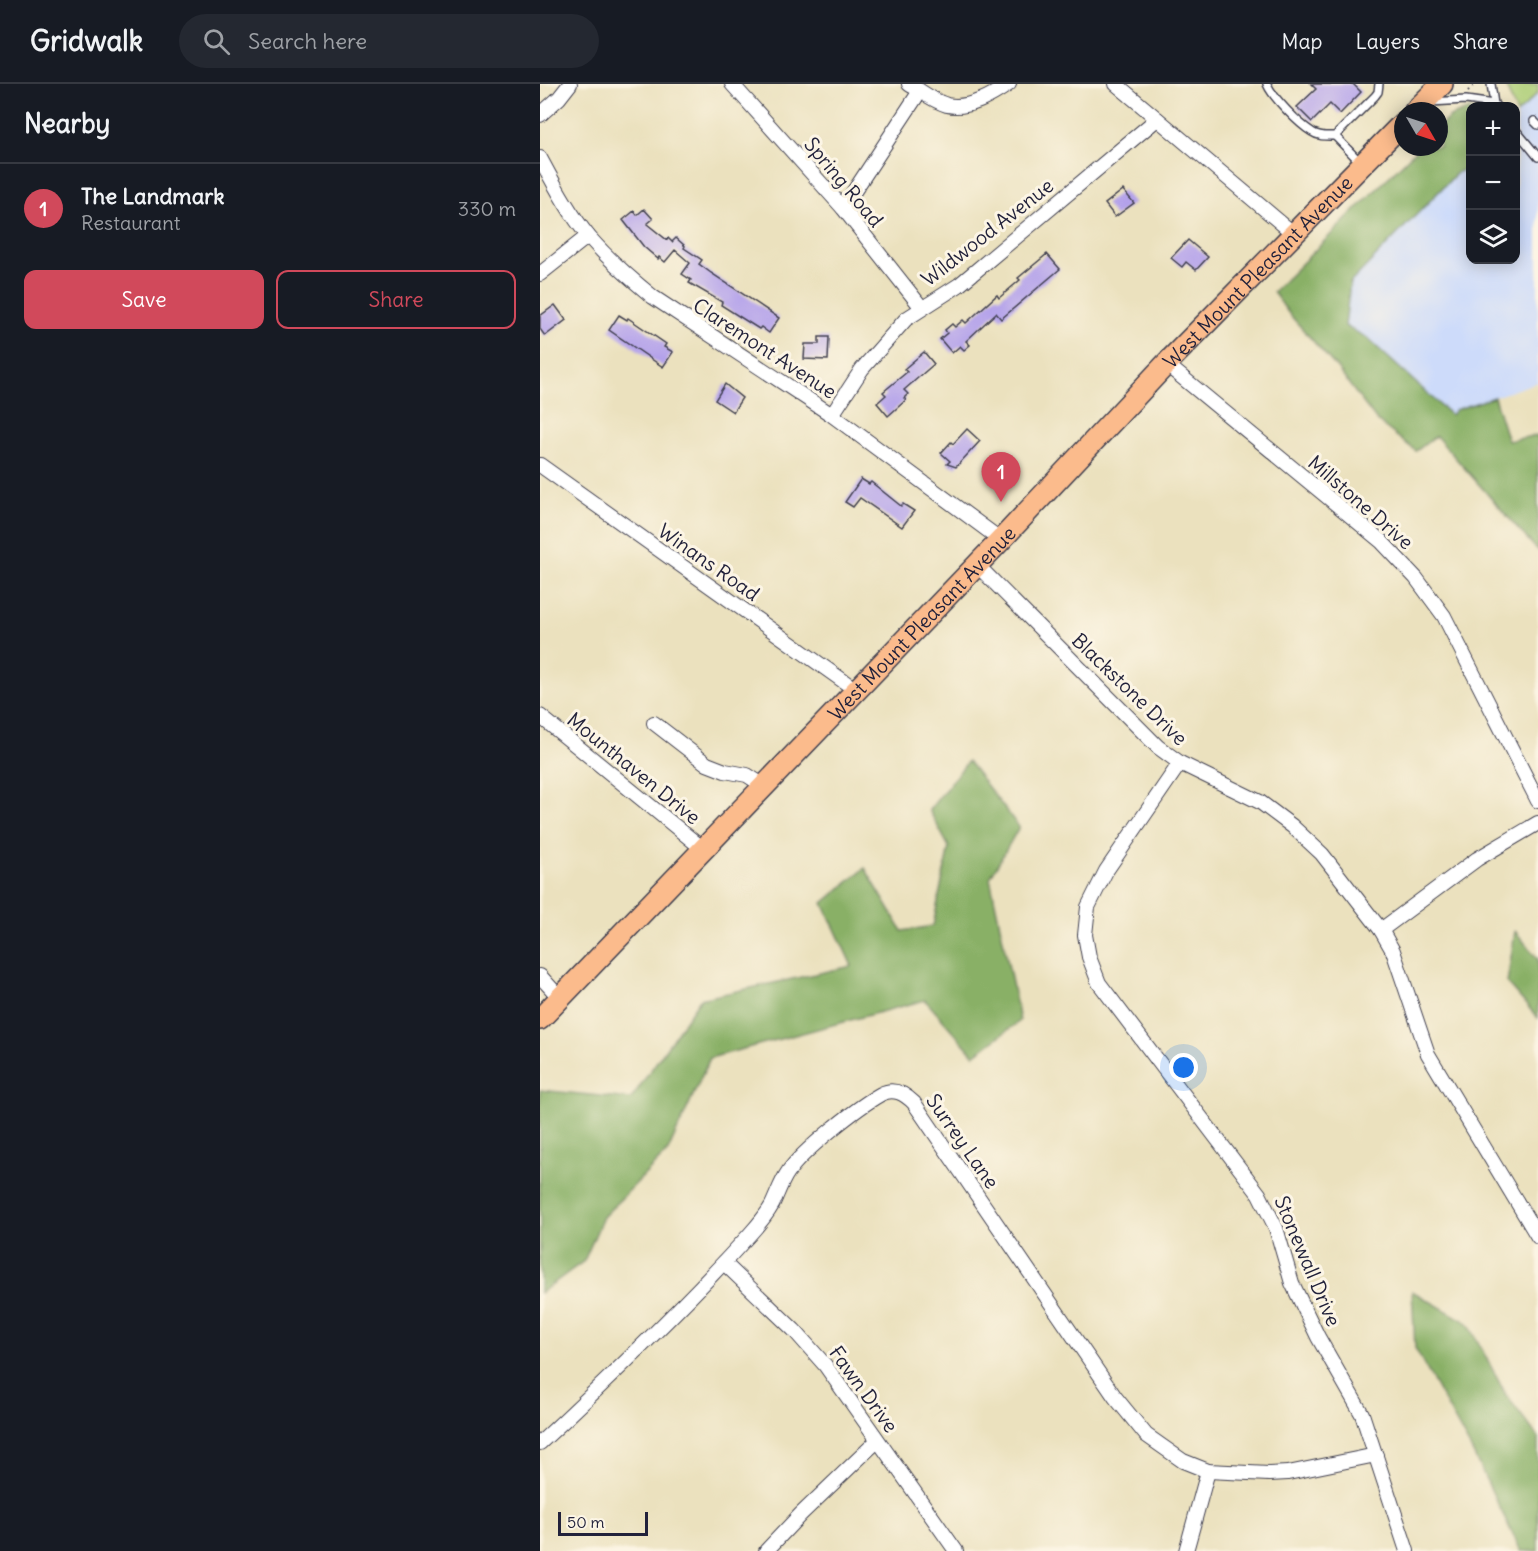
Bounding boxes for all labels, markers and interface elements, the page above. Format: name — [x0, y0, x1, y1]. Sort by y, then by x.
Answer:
search box — [179, 14, 599, 68]
text: Gridwalk — [30, 23, 143, 59]
icon: search — [200, 25, 233, 58]
text: Search here — [248, 27, 367, 55]
text: Map — [1282, 28, 1322, 55]
text: Layers — [1355, 28, 1420, 55]
text: Share — [1453, 28, 1508, 55]
north arrow — [1394, 102, 1448, 156]
map controls — [1466, 102, 1520, 264]
button: + — [1466, 102, 1520, 156]
text: Nearby — [24, 107, 110, 140]
street label: Spring Road — [799, 132, 889, 232]
button: − — [1466, 156, 1520, 210]
street label: West Mount Pleasant Avenue — [1157, 170, 1357, 373]
street label: Wildwood Avenue — [916, 173, 1058, 291]
text: The Landmark — [81, 182, 224, 210]
text: 1 — [40, 196, 47, 221]
text: 330 m — [458, 196, 516, 221]
text: Restaurant — [81, 210, 180, 235]
button: layers — [1466, 210, 1520, 264]
button: Save — [24, 270, 264, 329]
button: Share — [276, 270, 516, 329]
street label: Claremont Avenue — [689, 292, 841, 404]
street label: Millstone Drive — [1303, 450, 1419, 554]
pin: 1 — [982, 452, 1020, 502]
street label: Winans Road — [654, 518, 765, 606]
street label: West Mount Pleasant Avenue — [822, 520, 1021, 725]
street label: Blackstone Drive — [1067, 628, 1193, 750]
street label: Mounthaven Drive — [562, 707, 706, 829]
your location — [1169, 1053, 1198, 1082]
street label: Surrey Lane — [921, 1089, 1005, 1193]
street label: Stonewall Drive — [1269, 1192, 1347, 1330]
street label: Fawn Drive — [824, 1341, 904, 1437]
scale bar — [558, 1509, 648, 1536]
text: 50 m — [567, 1512, 605, 1532]

